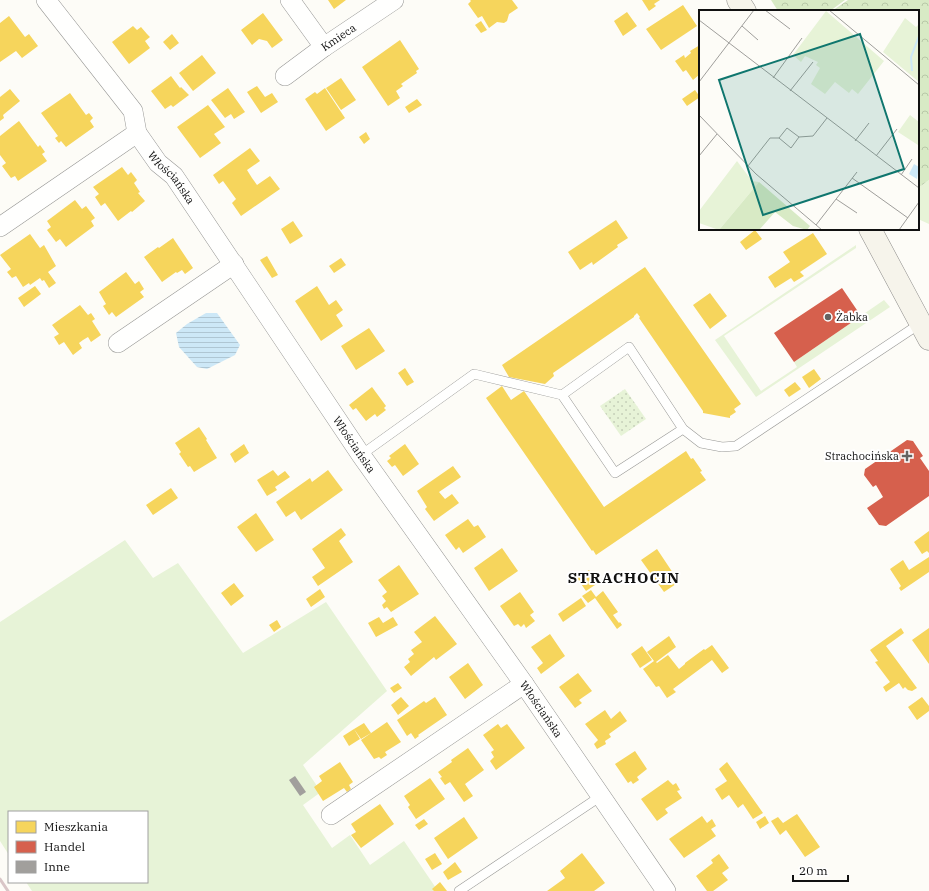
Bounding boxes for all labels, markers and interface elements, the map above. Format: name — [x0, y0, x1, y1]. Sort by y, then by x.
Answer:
inset map — [699, 10, 919, 230]
street label: Kmieca — [318, 21, 359, 54]
street label: Włościańska — [145, 148, 198, 207]
place label: Żabka — [836, 310, 868, 324]
marker: Żabka — [823, 312, 833, 322]
street label: Włościańska — [330, 413, 378, 476]
place label: Strachocińska — [825, 449, 899, 463]
marker: Strachocińska — [902, 451, 912, 461]
district label: STRACHOCIN — [568, 568, 680, 587]
street label: Włościańska — [517, 678, 566, 740]
legend — [8, 811, 148, 883]
text: Mieszkania — [44, 819, 108, 834]
text: Handel — [44, 839, 85, 854]
scale bar — [793, 857, 848, 883]
text: Inne — [44, 859, 70, 874]
text: 20 m — [799, 863, 828, 878]

